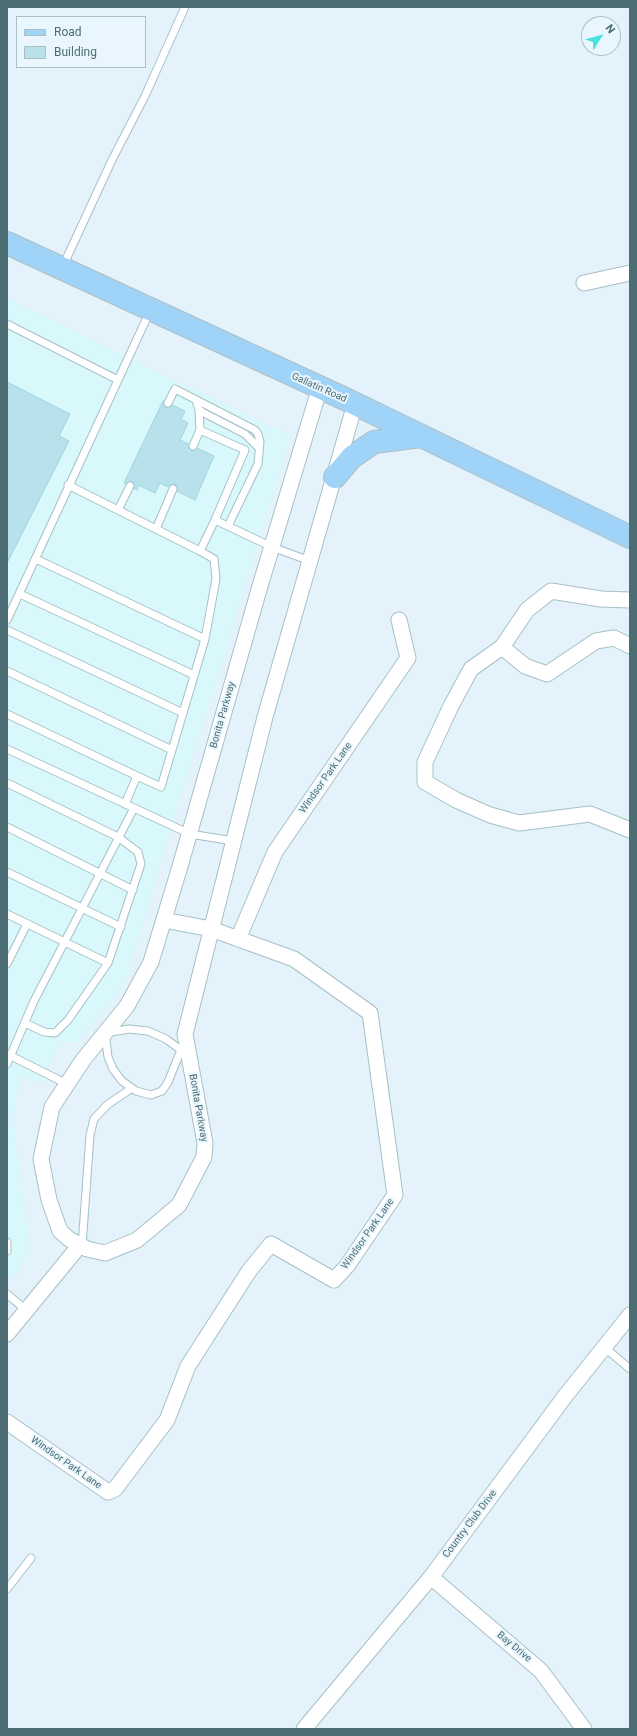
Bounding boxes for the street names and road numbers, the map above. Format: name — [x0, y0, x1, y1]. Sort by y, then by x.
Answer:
street label: Gallatin Road — [290, 370, 348, 406]
street label: Bonita Parkway — [208, 680, 238, 750]
street label: Windsor Park Lane — [297, 740, 355, 816]
street label: Bonita Parkway — [186, 1073, 210, 1143]
street label: Windsor Park Lane — [339, 1196, 397, 1272]
street label: Windsor Park Lane — [28, 1434, 104, 1492]
street label: Country Club Drive — [440, 1488, 500, 1560]
street label: Bay Drive — [494, 1629, 534, 1665]

